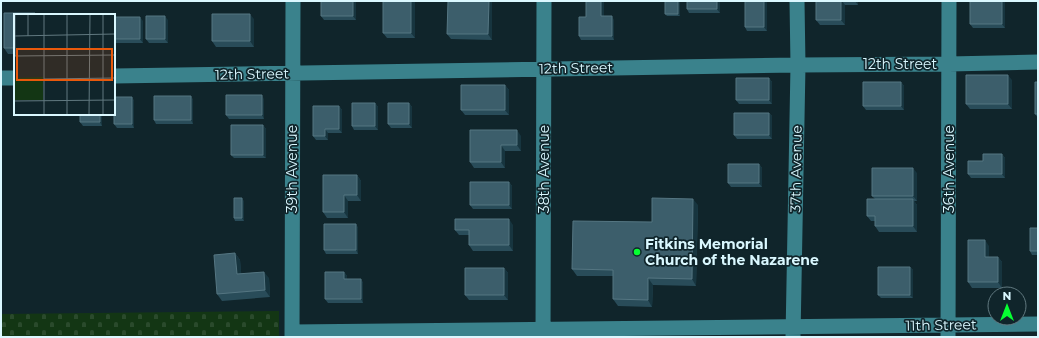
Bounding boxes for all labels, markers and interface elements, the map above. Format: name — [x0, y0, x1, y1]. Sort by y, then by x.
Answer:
inset map — [14, 14, 115, 115]
street label: 12th Street — [863, 55, 937, 73]
street label: 12th Street — [539, 58, 614, 78]
street label: 12th Street — [215, 64, 290, 84]
street label: 39th Avenue — [283, 125, 301, 213]
street label: 38th Avenue — [535, 125, 553, 213]
street label: 37th Avenue — [786, 125, 806, 213]
street label: 36th Avenue — [940, 125, 958, 213]
place label: Fitkins Memorial Church of the Nazarene — [645, 235, 819, 269]
marker: Fitkins Memorial Church of the Nazarene — [632, 247, 642, 257]
north arrow — [987, 286, 1027, 326]
text: N — [1003, 289, 1011, 303]
street label: 11th Street — [905, 315, 977, 335]

